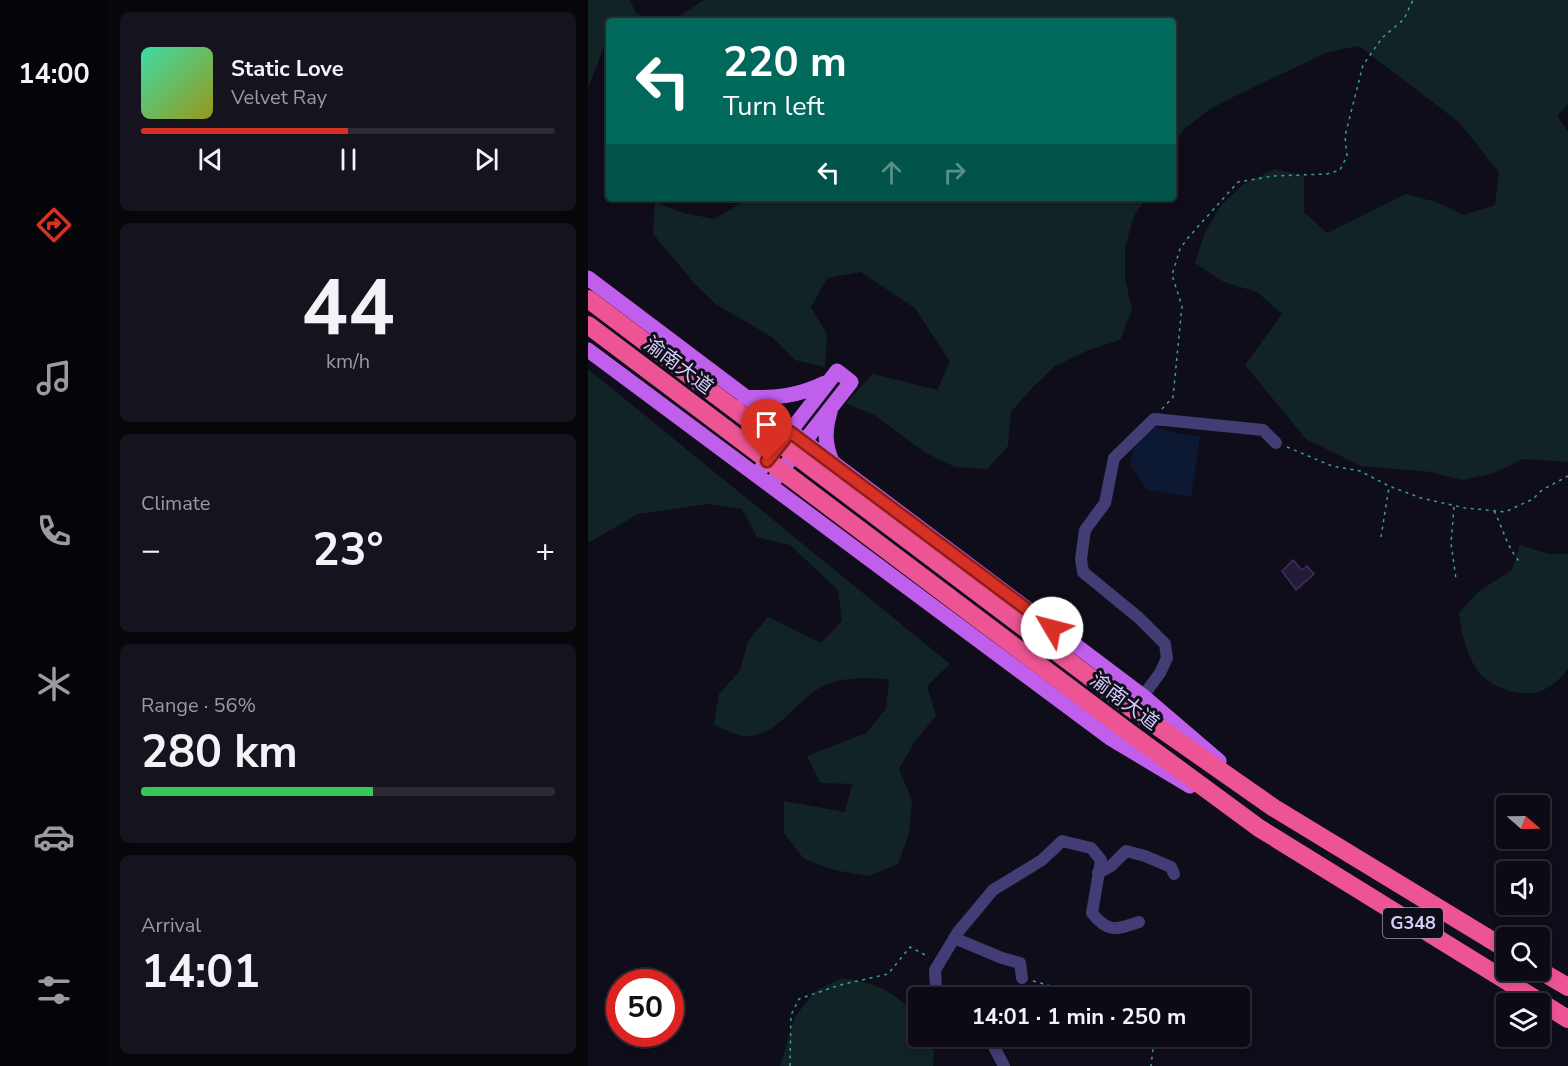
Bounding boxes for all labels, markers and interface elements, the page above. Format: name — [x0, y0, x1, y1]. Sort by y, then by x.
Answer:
text: 220 m — [723, 34, 847, 91]
icon: left — [624, 42, 702, 120]
text: Static Love — [231, 54, 344, 84]
text: 14:00 — [18, 56, 90, 93]
text: Velvet Ray — [231, 84, 327, 111]
text: Turn left — [723, 88, 824, 125]
icon: previous — [194, 143, 227, 176]
icon: pause — [332, 143, 365, 176]
icon: next — [470, 143, 503, 176]
icon: left — [812, 156, 845, 189]
icon: ahead — [875, 156, 908, 189]
icon: right — [938, 156, 971, 189]
icon: directions — [33, 204, 75, 246]
text: 44 — [301, 255, 395, 362]
street label: 渝南大道 — [639, 331, 719, 400]
text: km/h — [326, 348, 370, 375]
icon: music — [33, 357, 75, 399]
pin — [741, 399, 792, 461]
icon: arrive — [750, 408, 783, 441]
text: Climate — [141, 490, 210, 517]
icon: phone — [33, 510, 75, 552]
text: 23° — [312, 520, 384, 581]
text: − — [141, 528, 161, 573]
text: + — [535, 528, 555, 573]
position arrow — [1020, 596, 1084, 660]
icon: climate — [33, 663, 75, 705]
street label: 渝南大道 — [1085, 667, 1165, 736]
text: Range · 56% — [141, 692, 256, 719]
text: 280 km — [141, 722, 298, 783]
north arrow — [1496, 795, 1550, 849]
map controls — [1496, 795, 1550, 1047]
icon: car — [33, 816, 75, 858]
button: sound — [1496, 861, 1550, 915]
road number: G348 — [1383, 908, 1443, 938]
text: Arrival — [141, 912, 201, 939]
button: search — [1496, 927, 1550, 981]
text: 14:01 — [141, 942, 260, 1003]
icon: filters — [33, 969, 75, 1011]
speed limit sign: 50 — [606, 969, 684, 1047]
button: layers — [1496, 993, 1550, 1047]
text: 14:01 · 1 min · 250 m — [972, 1002, 1186, 1032]

